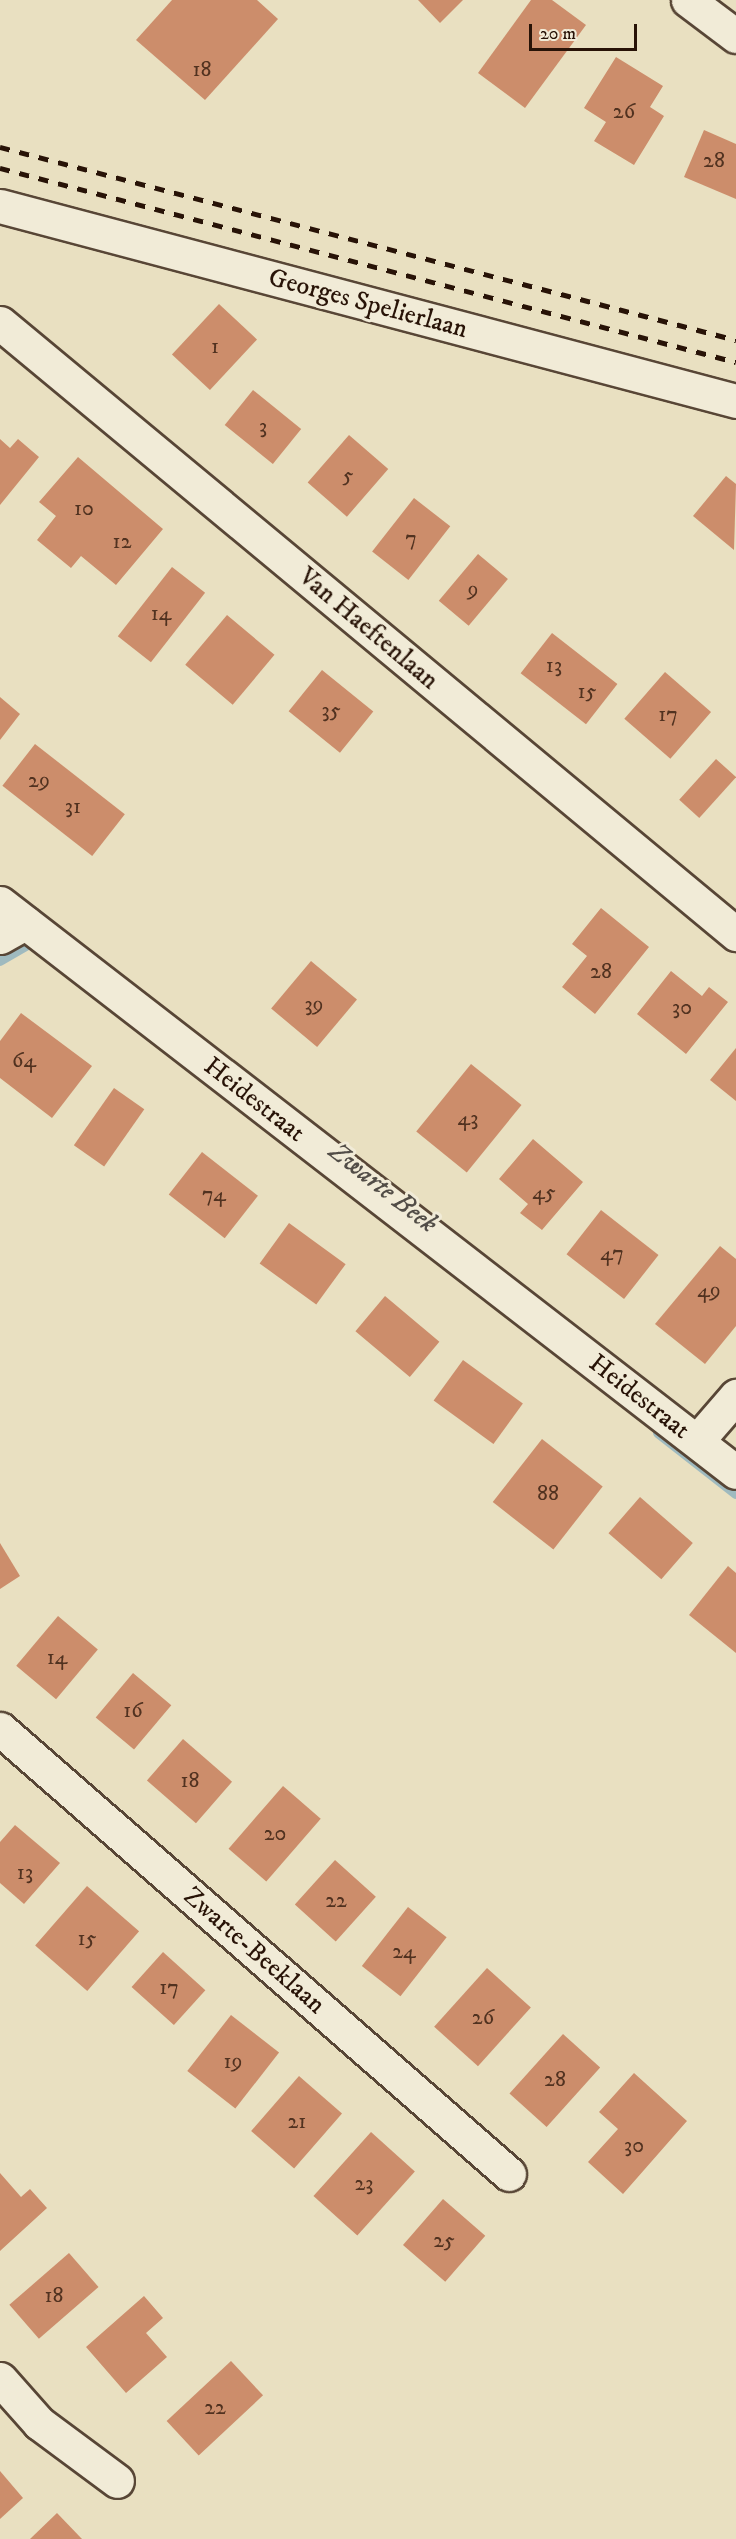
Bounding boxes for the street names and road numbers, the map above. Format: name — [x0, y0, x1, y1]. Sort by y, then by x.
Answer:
street label: Georges Spelierlaan — [265, 262, 471, 346]
street label: Van Haeftenlaan — [292, 561, 444, 697]
street label: Heidestraat — [197, 1051, 311, 1149]
street label: Heidestraat — [582, 1348, 696, 1446]
street label: Zwarte-Beeklaan — [177, 1881, 331, 2021]

